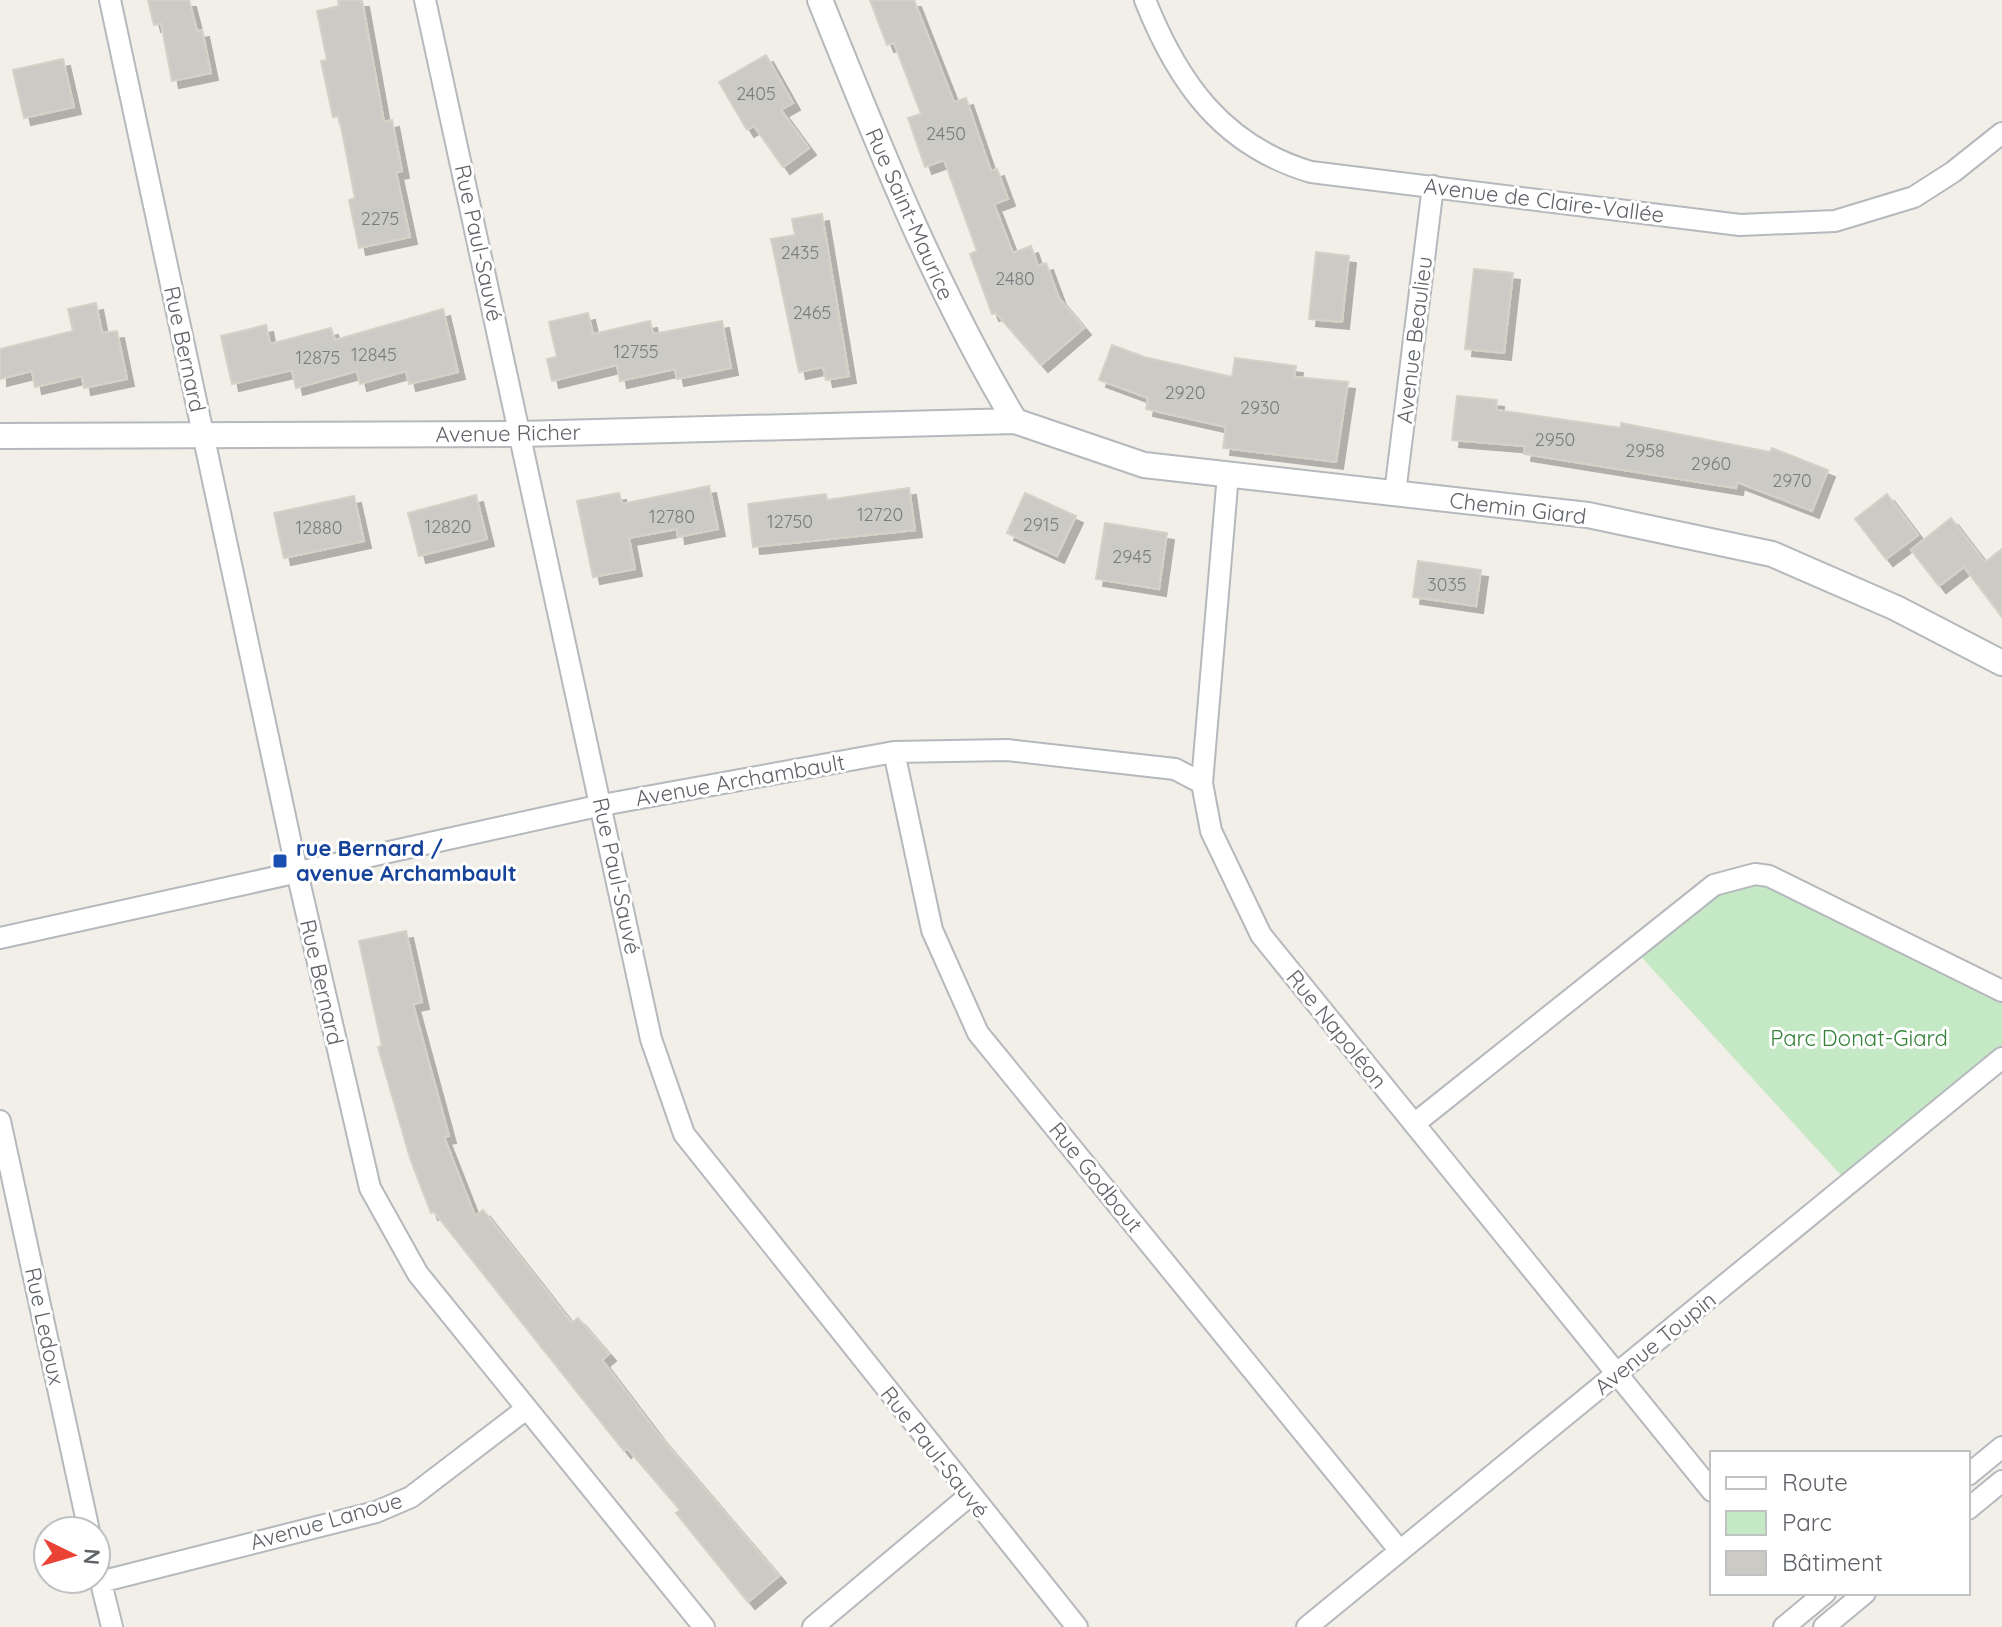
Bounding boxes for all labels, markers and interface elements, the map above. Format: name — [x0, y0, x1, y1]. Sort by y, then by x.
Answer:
house number: 2405 — [736, 82, 776, 105]
house number: 2450 — [926, 122, 966, 145]
street label: Rue Saint-Maurice — [859, 124, 961, 304]
street label: Rue Paul-Sauvé — [449, 162, 509, 324]
street label: Avenue de Claire-Vallée — [1422, 171, 1666, 229]
house number: 2275 — [361, 207, 399, 230]
house number: 2435 — [781, 241, 819, 264]
street label: Avenue Beaulieu — [1390, 255, 1438, 425]
house number: 2480 — [995, 267, 1035, 290]
street label: Rue Bernard — [158, 283, 212, 415]
house number: 2465 — [793, 301, 831, 324]
house number: 12755 — [613, 340, 659, 363]
house number: 12845 — [351, 343, 397, 366]
house number: 12875 — [296, 346, 340, 369]
house number: 2920 — [1165, 381, 1205, 404]
house number: 2930 — [1240, 396, 1280, 419]
street label: Avenue Richer — [435, 418, 581, 448]
house number: 2950 — [1535, 428, 1575, 451]
house number: 2958 — [1625, 439, 1665, 462]
house number: 2960 — [1691, 452, 1731, 475]
house number: 2970 — [1772, 469, 1812, 492]
street label: Chemin Giard — [1448, 486, 1588, 530]
house number: 12720 — [857, 503, 903, 526]
house number: 12780 — [649, 505, 695, 528]
house number: 12750 — [767, 510, 813, 533]
house number: 2915 — [1023, 513, 1059, 536]
house number: 12820 — [424, 515, 472, 538]
house number: 12880 — [296, 516, 342, 539]
house number: 2945 — [1112, 545, 1152, 568]
house number: 3035 — [1427, 573, 1467, 596]
street label: Avenue Archambault — [633, 748, 847, 812]
street label: Rue Paul-Sauvé — [587, 795, 647, 957]
place label: rue Bernard / avenue Archambault — [296, 834, 517, 887]
marker: rue Bernard / avenue Archambault — [271, 852, 289, 870]
street label: Rue Bernard — [294, 916, 350, 1048]
street label: Rue Napoléon — [1281, 964, 1393, 1094]
park label: Parc Donat-Giard — [1770, 1024, 1948, 1052]
street label: Rue Godbout — [1043, 1116, 1149, 1238]
street label: Rue Ledoux — [19, 1265, 71, 1387]
street label: Avenue Toupin — [1588, 1285, 1722, 1401]
street label: Rue Paul-Sauvé — [875, 1380, 995, 1524]
legend — [1710, 1451, 1970, 1595]
text: Route — [1782, 1467, 1848, 1497]
street label: Avenue Lanoue — [247, 1486, 405, 1556]
text: Parc — [1782, 1507, 1832, 1537]
north arrow — [32, 1515, 112, 1595]
text: N — [77, 1547, 107, 1566]
text: Bâtiment — [1782, 1547, 1883, 1577]

